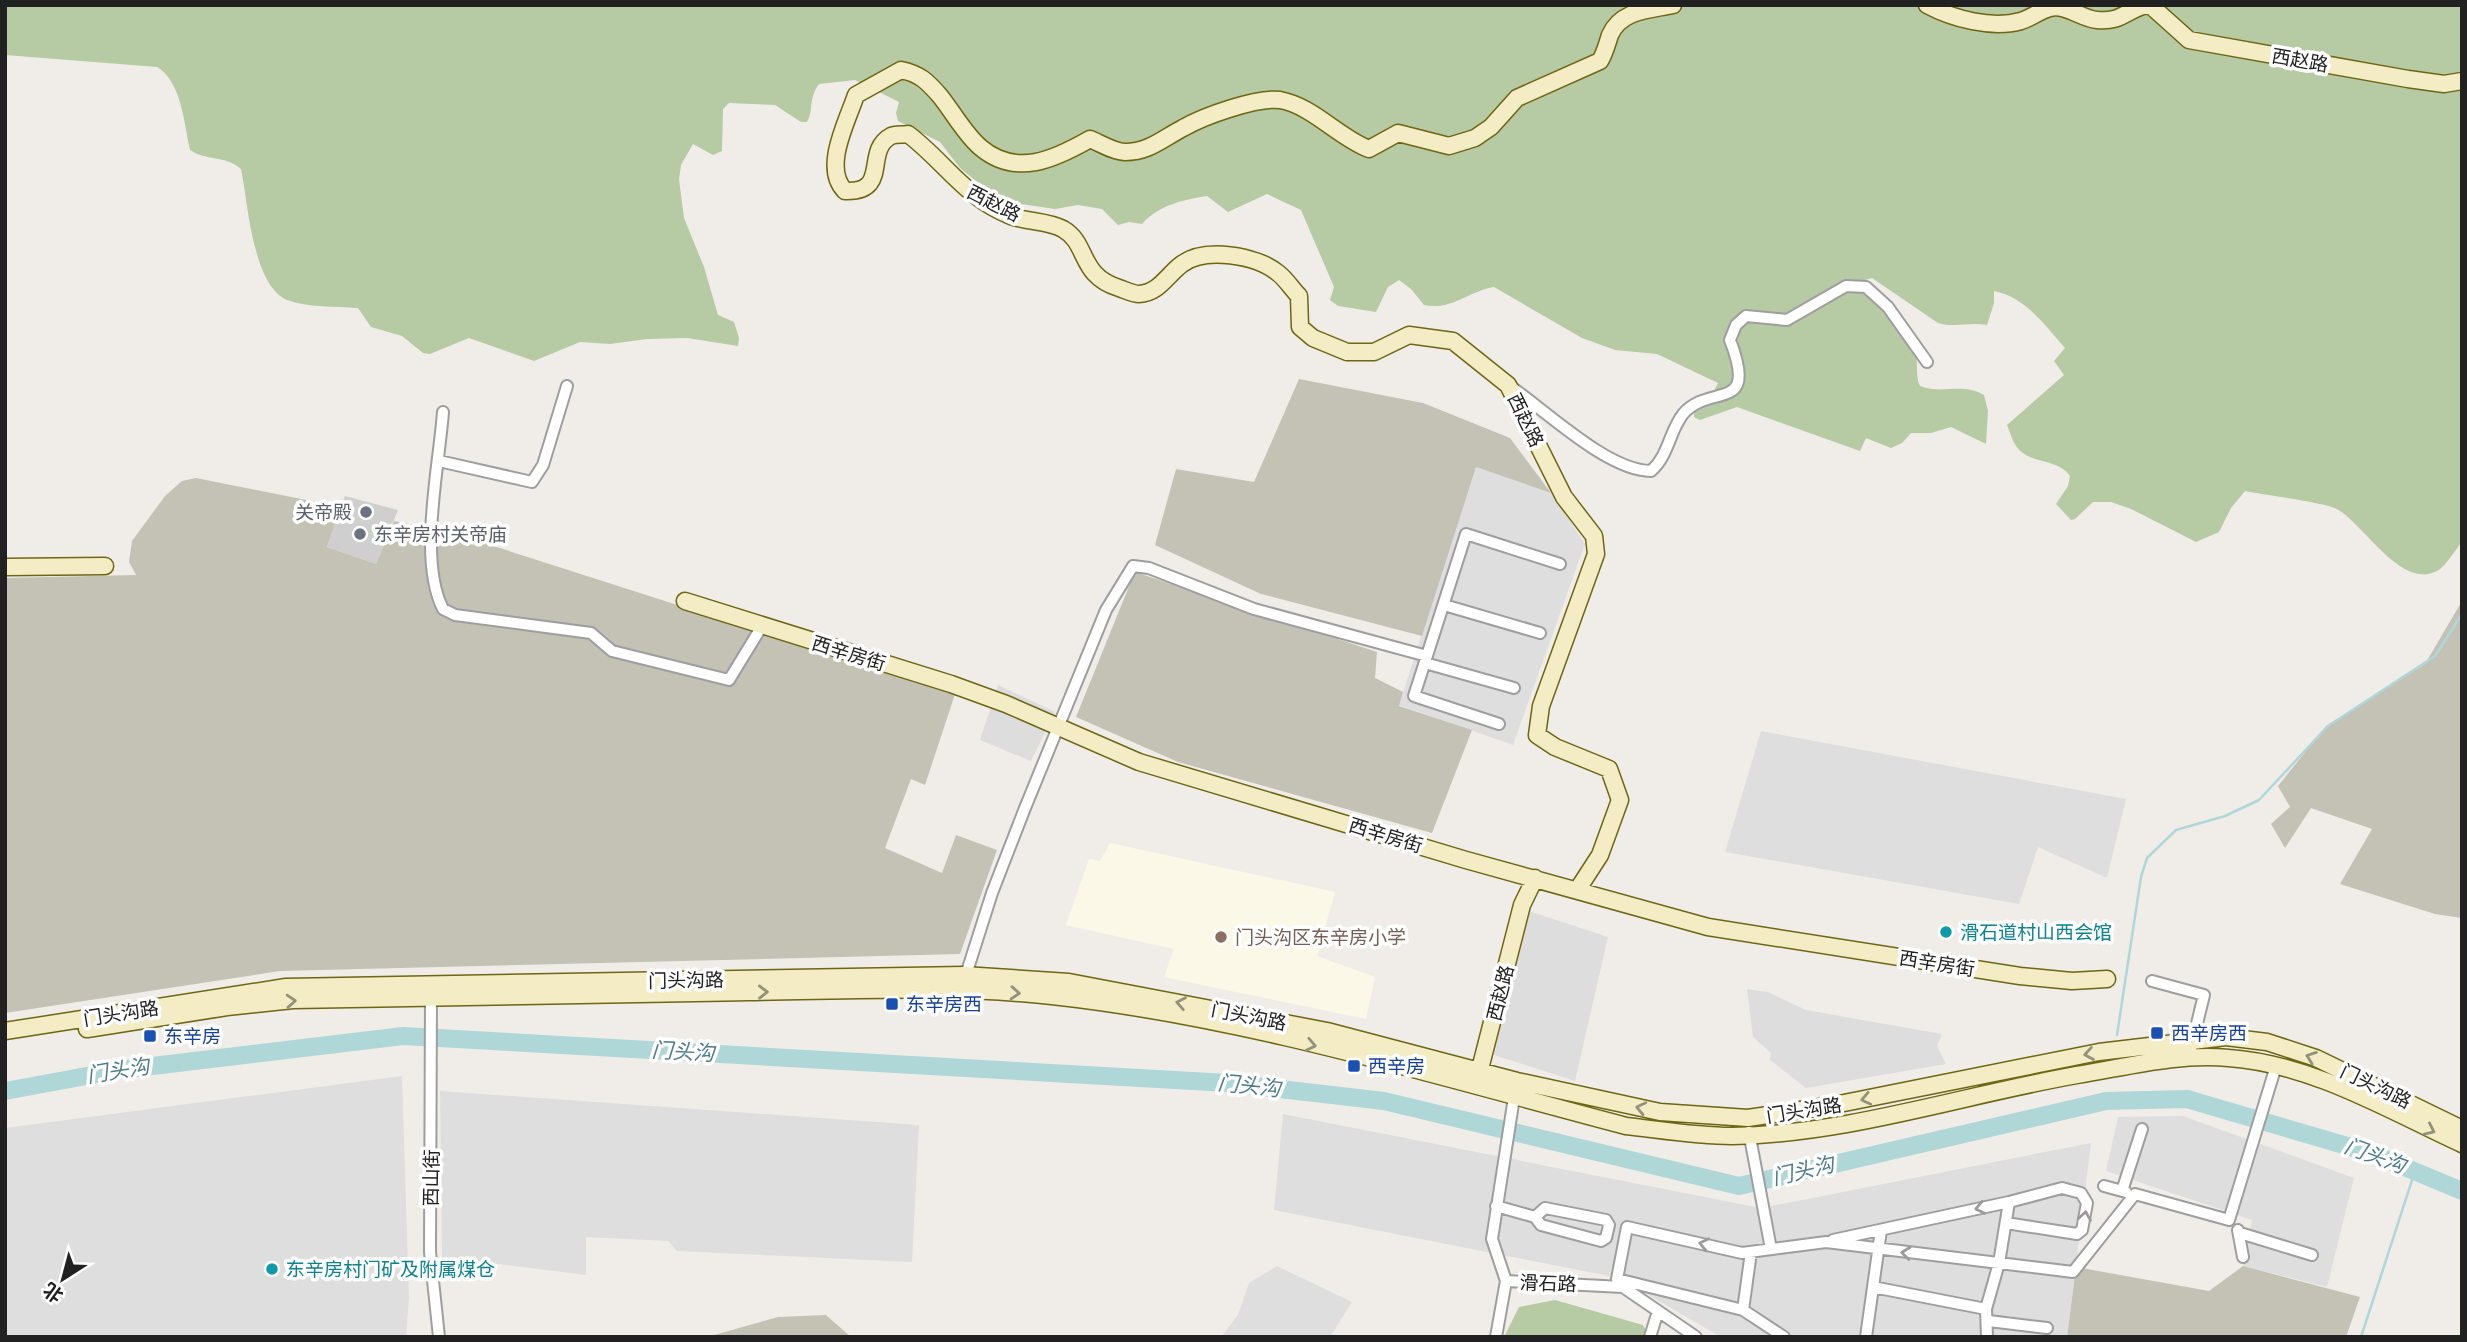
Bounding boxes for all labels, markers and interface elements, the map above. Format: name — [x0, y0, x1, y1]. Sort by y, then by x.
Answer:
street label: 西赵路 — [2270, 45, 2330, 76]
street label: 西赵路 — [964, 181, 1024, 226]
street label: 西赵路 — [1504, 390, 1547, 450]
place label: 关帝殿 — [295, 502, 352, 523]
marker: 关帝殿 — [358, 504, 374, 520]
place label: 东辛房村关帝庙 — [374, 524, 507, 545]
marker: 东辛房村关帝庙 — [352, 526, 368, 542]
street label: 西辛房街 — [809, 632, 888, 675]
street label: 西辛房街 — [1346, 814, 1425, 857]
place label: 滑石道村山西会馆 — [1960, 922, 2112, 943]
marker: 滑石道村山西会馆 — [1938, 924, 1954, 940]
place label: 门头沟区东辛房小学 — [1235, 927, 1406, 948]
marker: 门头沟区东辛房小学 — [1213, 929, 1229, 945]
street label: 西辛房街 — [1898, 947, 1976, 980]
street label: 西赵路 — [1483, 963, 1518, 1023]
street label: 门头沟路 — [648, 969, 724, 992]
one-way arrow — [759, 984, 769, 1000]
one-way arrow — [1010, 985, 1021, 1000]
one-way arrow — [286, 994, 297, 1009]
place label: 东辛房西 — [906, 994, 982, 1015]
marker: 东辛房西 — [884, 996, 900, 1012]
one-way arrow — [1175, 996, 1187, 1011]
street label: 门头沟路 — [82, 997, 160, 1030]
street label: 门头沟路 — [1210, 999, 1288, 1034]
place label: 西辛房西 — [2171, 1023, 2247, 1044]
marker: 西辛房西 — [2149, 1025, 2165, 1041]
place label: 东辛房 — [164, 1026, 221, 1047]
marker: 东辛房 — [142, 1028, 158, 1044]
one-way arrow — [1305, 1037, 1317, 1051]
water label: 门头沟 — [651, 1038, 717, 1065]
one-way arrow — [2083, 1046, 2095, 1061]
one-way arrow — [2305, 1051, 2317, 1065]
water label: 门头沟 — [85, 1054, 153, 1087]
place label: 西辛房 — [1368, 1056, 1425, 1077]
marker: 西辛房 — [1346, 1058, 1362, 1074]
street label: 门头沟路 — [2337, 1060, 2415, 1113]
water label: 门头沟 — [1217, 1071, 1284, 1100]
one-way arrow — [1860, 1090, 1872, 1105]
street label: 门头沟路 — [1765, 1094, 1843, 1127]
one-way arrow — [1635, 1102, 1647, 1117]
one-way arrow — [2423, 1121, 2435, 1135]
water label: 门头沟 — [2342, 1134, 2411, 1178]
street label: 西山街 — [421, 1149, 442, 1207]
water label: 门头沟 — [1770, 1152, 1838, 1189]
one-way arrow — [1974, 1200, 1986, 1215]
one-way arrow — [2077, 1210, 2092, 1222]
one-way arrow — [1698, 1238, 1710, 1253]
north arrow — [28, 1244, 98, 1314]
one-way arrow — [1901, 1246, 1912, 1261]
place label: 东辛房村门矿及附属煤仓 — [286, 1259, 495, 1280]
marker: 东辛房村门矿及附属煤仓 — [264, 1261, 280, 1277]
street label: 滑石路 — [1519, 1272, 1577, 1295]
text: 北 — [39, 1278, 67, 1306]

